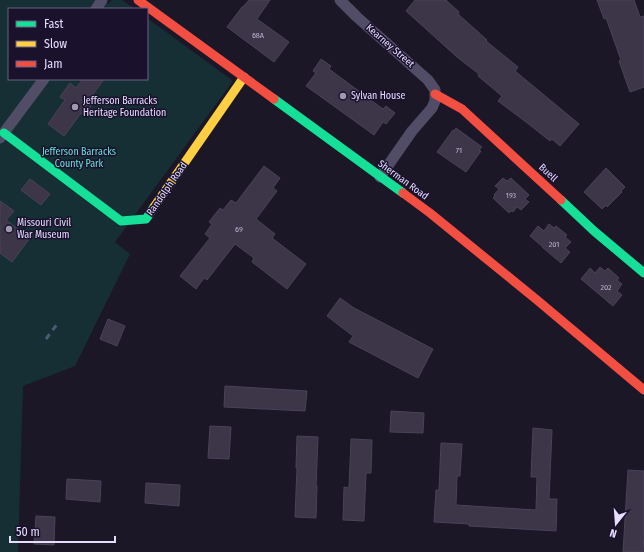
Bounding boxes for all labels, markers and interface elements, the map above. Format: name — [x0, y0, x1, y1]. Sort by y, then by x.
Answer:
legend — [8, 8, 148, 80]
text: Fast — [44, 17, 63, 31]
street label: Kearney Street — [363, 22, 417, 71]
house number: 68A — [252, 31, 265, 40]
text: Slow — [44, 37, 67, 51]
text: Jam — [44, 57, 62, 71]
place label: Sylvan House — [351, 90, 406, 102]
marker: Sylvan House — [338, 91, 348, 101]
place label: Jefferson Barracks Heritage Foundation — [83, 95, 166, 119]
marker: Jefferson Barracks Heritage Foundation — [70, 102, 80, 112]
park label: Jefferson Barracks County Park — [42, 146, 116, 170]
house number: 71 — [456, 146, 462, 155]
street label: Sherman Road — [375, 158, 431, 202]
street label: Randolph Road — [144, 160, 190, 218]
street label: Buell — [536, 161, 560, 185]
house number: 193 — [506, 191, 517, 200]
place label: Missouri Civil War Museum — [17, 217, 71, 241]
marker: Missouri Civil War Museum — [4, 224, 14, 234]
house number: 69 — [235, 225, 243, 234]
house number: 201 — [549, 240, 559, 249]
house number: 202 — [600, 283, 612, 292]
north arrow — [596, 504, 636, 544]
scale bar — [10, 518, 115, 544]
text: 50 m — [16, 525, 40, 539]
text: N — [608, 526, 618, 540]

